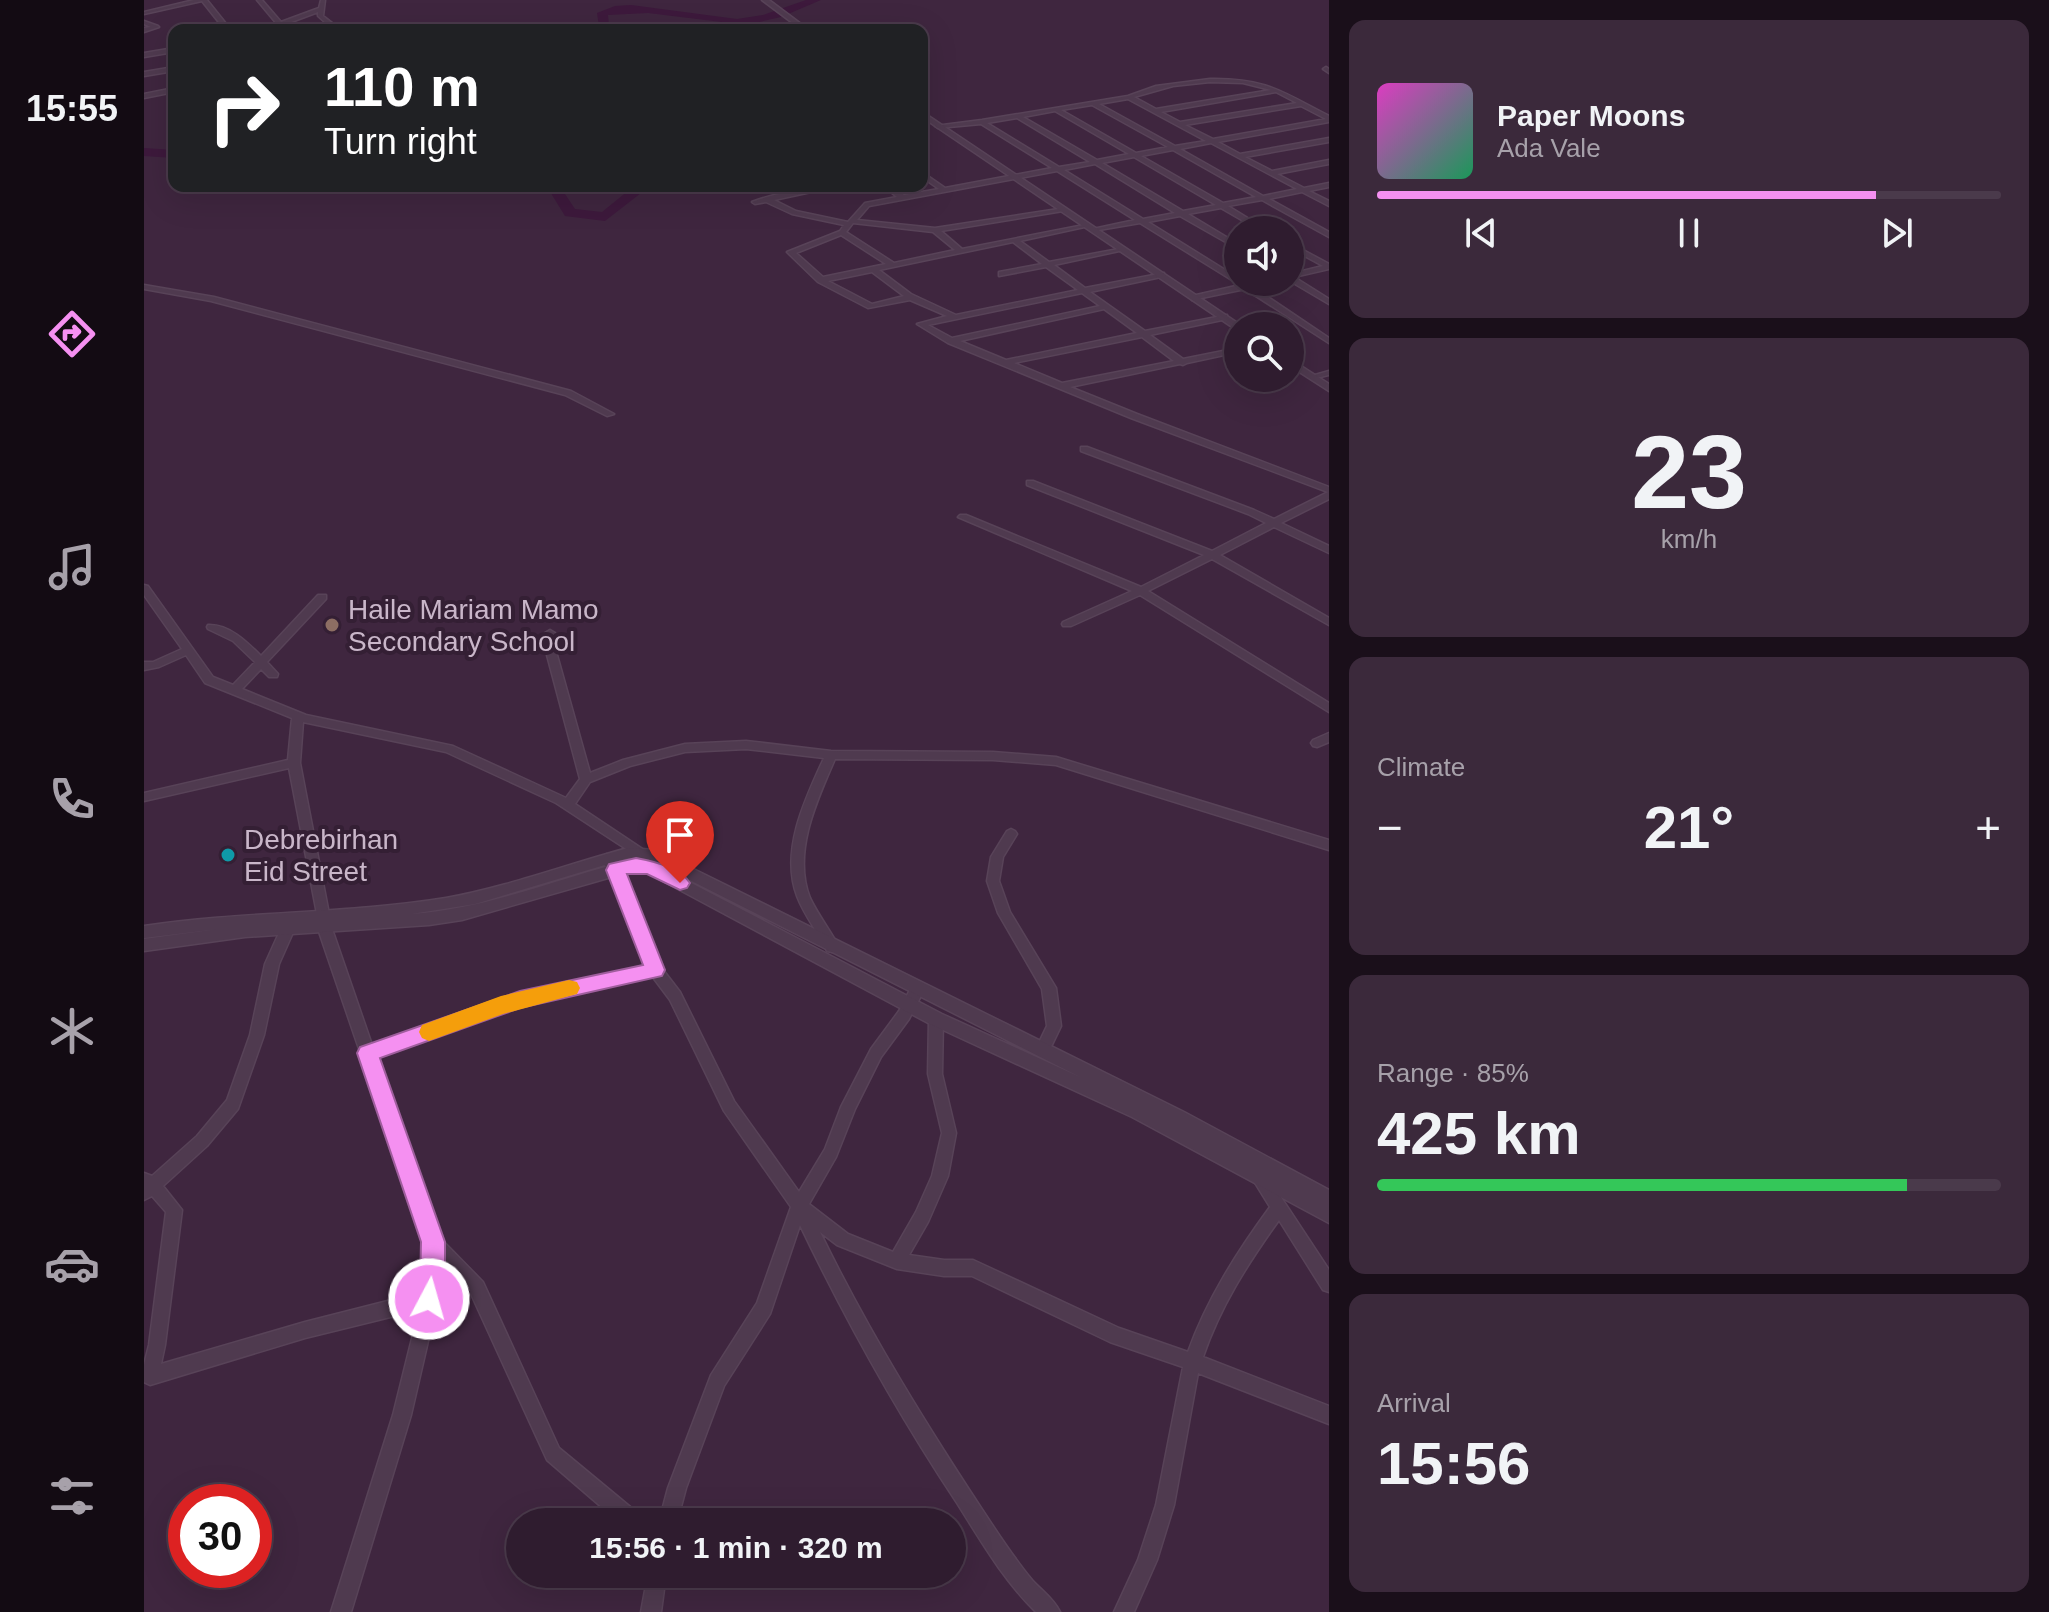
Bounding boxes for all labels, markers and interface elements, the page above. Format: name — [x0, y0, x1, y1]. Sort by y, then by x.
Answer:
text: 110 m — [324, 55, 480, 118]
icon: right — [192, 56, 296, 160]
text: 15:55 — [26, 88, 118, 129]
text: Paper Moons — [1497, 99, 1685, 132]
text: Turn right — [324, 121, 477, 162]
text: Ada Vale — [1497, 133, 1601, 163]
icon: previous — [1459, 211, 1503, 255]
icon: pause — [1667, 211, 1711, 255]
icon: next — [1875, 211, 1919, 255]
map controls — [1224, 216, 1304, 392]
button: sound — [1224, 216, 1304, 296]
icon: directions — [44, 306, 100, 362]
button: search — [1224, 312, 1304, 392]
text: 23 — [1631, 414, 1747, 530]
text: km/h — [1661, 524, 1717, 554]
icon: music — [44, 539, 100, 595]
place label: Haile Mariam Mamo Secondary School — [348, 594, 599, 657]
marker: Haile Mariam Mamo Secondary School — [323, 616, 341, 634]
text: Climate — [1377, 752, 1465, 782]
icon: phone — [44, 771, 100, 827]
text: 21° — [1644, 794, 1734, 861]
pin — [646, 801, 714, 883]
text: − — [1377, 803, 1403, 852]
text: + — [1975, 803, 2001, 852]
icon: arrive — [658, 813, 702, 857]
place label: Debrebirhan Eid Street — [244, 824, 398, 887]
marker: Debrebirhan Eid Street — [219, 846, 237, 864]
icon: climate — [44, 1003, 100, 1059]
text: Range · 85% — [1377, 1058, 1529, 1088]
text: 425 km — [1377, 1100, 1581, 1167]
icon: car — [44, 1236, 100, 1292]
position arrow — [387, 1257, 471, 1341]
text: Arrival — [1377, 1388, 1451, 1418]
text: 15:56 — [1377, 1430, 1530, 1497]
icon: filters — [44, 1468, 100, 1524]
speed limit sign: 30 — [168, 1484, 272, 1588]
text: 15:56 · 1 min · 320 m — [589, 1531, 883, 1564]

